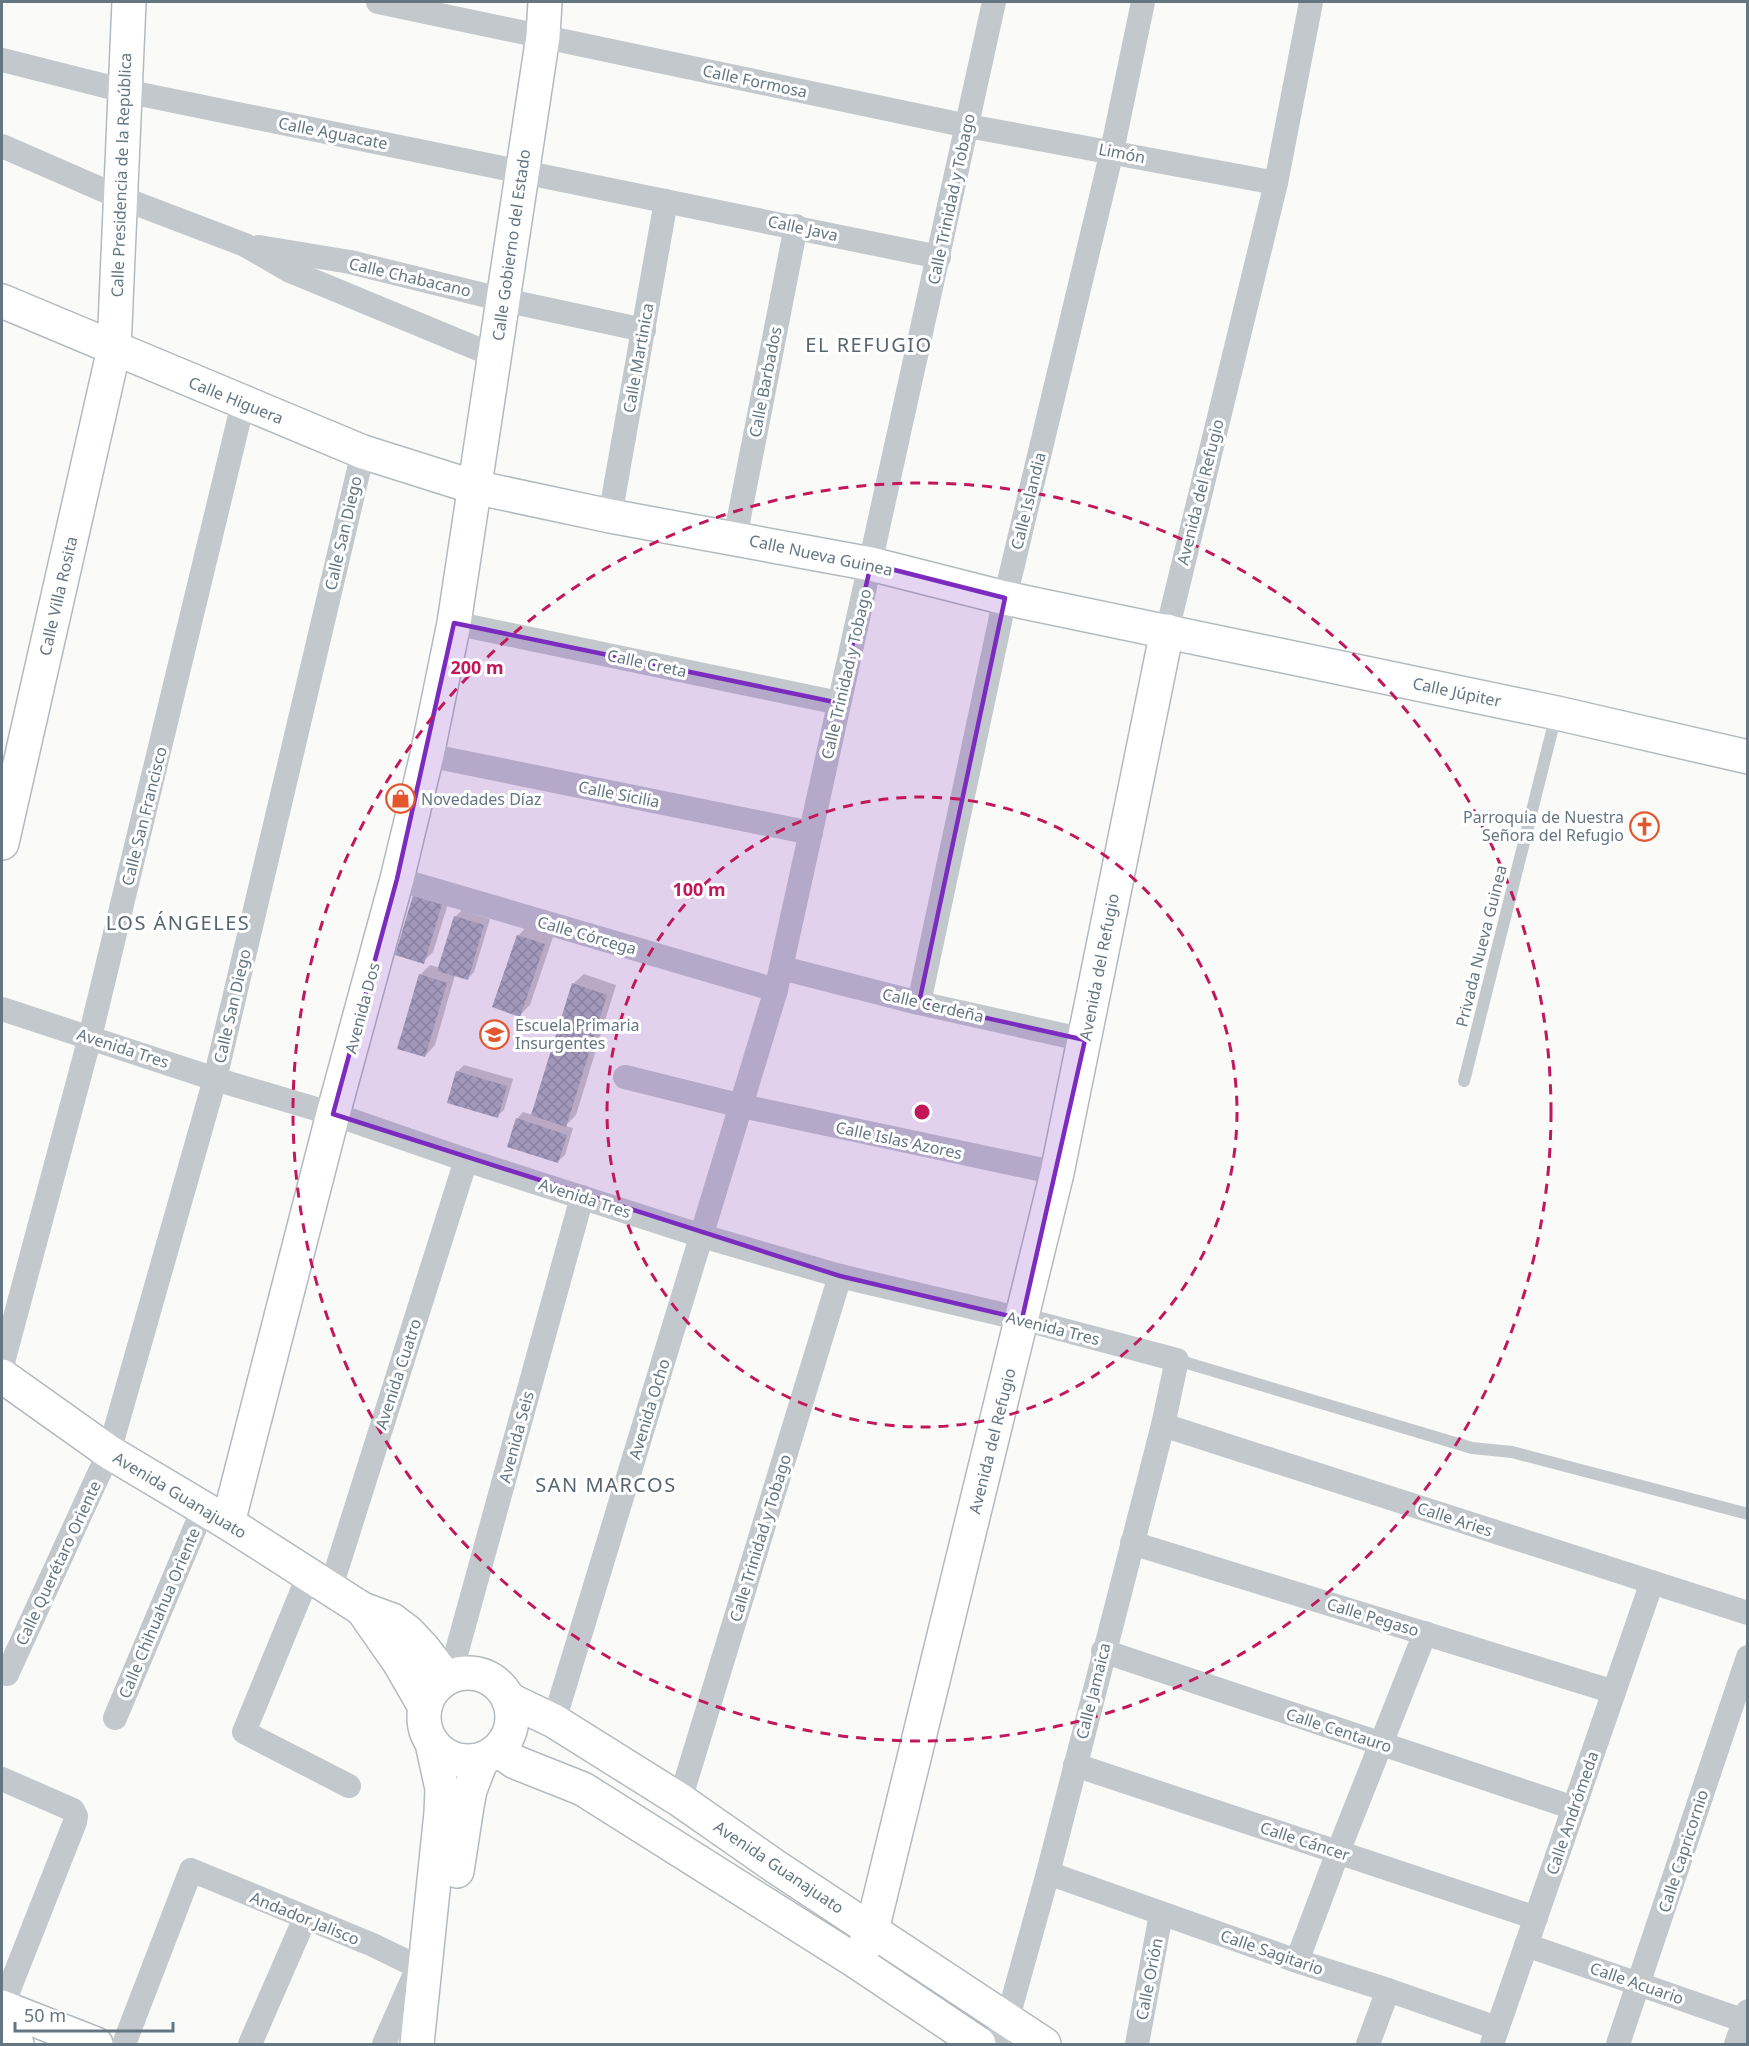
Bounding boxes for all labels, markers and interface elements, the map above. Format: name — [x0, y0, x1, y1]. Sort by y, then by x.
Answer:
street label: Calle Presidencia de la República — [106, 52, 136, 298]
street label: Calle Formosa — [701, 59, 809, 103]
street label: Calle Trinidad y Tobago — [922, 111, 980, 287]
street label: Calle Aguacate — [276, 112, 390, 154]
street label: Limón — [1097, 138, 1147, 168]
street label: Calle Gobierno del Estado — [487, 148, 535, 342]
street label: Calle Java — [766, 210, 840, 246]
street label: Calle Chabacano — [347, 252, 473, 302]
street label: Calle Martinica — [618, 301, 658, 415]
street label: Calle Barbados — [743, 325, 787, 439]
district label: EL REFUGIO — [805, 331, 933, 358]
street label: Calle Higuera — [185, 371, 287, 429]
street label: Avenida del Refugio — [1171, 417, 1229, 567]
street label: Calle Islandia — [1005, 450, 1051, 552]
street label: Calle San Diego — [319, 474, 367, 592]
street label: Calle Nueva Guinea — [747, 529, 895, 581]
street label: Calle Villa Rosita — [34, 534, 82, 658]
street label: Calle Trinidad y Tobago — [816, 587, 876, 761]
street label: Calle Creta — [605, 644, 689, 682]
text: 200 m — [450, 655, 504, 679]
street label: Calle Júpiter — [1411, 672, 1504, 712]
street label: Calle San Francisco — [116, 744, 172, 888]
street label: Calle Sicilia — [576, 775, 662, 813]
shop icon: Novedades Díaz — [384, 783, 416, 815]
place label: Novedades Díaz — [421, 788, 541, 810]
place label: Parroquia de Nuestra Señora del Refugio — [1463, 806, 1624, 846]
church icon: Parroquia de Nuestra Señora del Refugio — [1629, 810, 1661, 842]
street label: Privada Nueva Guinea — [1450, 863, 1512, 1029]
text: 100 m — [672, 877, 726, 901]
street label: Avenida del Refugio — [1074, 892, 1124, 1042]
district label: LOS ÁNGELES — [106, 909, 250, 936]
street label: Calle Córcega — [535, 910, 639, 960]
street label: Calle San Diego — [208, 947, 256, 1065]
street label: Avenida Dos — [339, 960, 385, 1056]
street label: Calle Cerdeña — [880, 983, 986, 1027]
place label: Escuela Primaria Insurgentes — [515, 1014, 639, 1054]
school or university icon: Escuela Primaria Insurgentes — [478, 1018, 510, 1050]
street label: Avenida Tres — [74, 1023, 172, 1073]
centre of rings — [912, 1102, 932, 1122]
street label: Calle Islas Azores — [834, 1116, 964, 1164]
street label: Avenida Tres — [536, 1173, 634, 1223]
street label: Avenida Tres — [1004, 1306, 1102, 1350]
street label: Avenida Cuatro — [370, 1316, 426, 1432]
street label: Avenida Ocho — [623, 1356, 675, 1462]
street label: Avenida del Refugio — [963, 1366, 1021, 1516]
street label: Avenida Seis — [493, 1389, 539, 1485]
street label: Avenida Guanajuato — [109, 1446, 251, 1544]
street label: Calle Trinidad y Tobago — [724, 1451, 796, 1625]
district label: SAN MARCOS — [535, 1471, 677, 1498]
street label: Calle Querétaro Oriente — [10, 1477, 106, 1649]
street label: Calle Aries — [1414, 1496, 1496, 1542]
street label: Calle Chihuahua Oriente — [113, 1524, 205, 1702]
street label: Calle Pegaso — [1324, 1593, 1422, 1641]
street label: Calle Jamaica — [1070, 1641, 1116, 1741]
street label: Calle Centauro — [1283, 1703, 1395, 1757]
street label: Calle Andrómeda — [1541, 1748, 1603, 1878]
street label: Calle Capricornio — [1653, 1787, 1713, 1915]
street label: Avenida Guanajuato — [710, 1815, 848, 1919]
street label: Calle Cáncer — [1257, 1816, 1353, 1866]
street label: Andador Jalisco — [247, 1886, 363, 1950]
street label: Calle Sagitario — [1218, 1924, 1326, 1980]
street label: Calle Orión — [1130, 1936, 1168, 2022]
street label: Calle Acuario — [1587, 1957, 1687, 2009]
scale bar — [15, 1995, 172, 2033]
text: 50 m — [24, 2003, 66, 2027]

